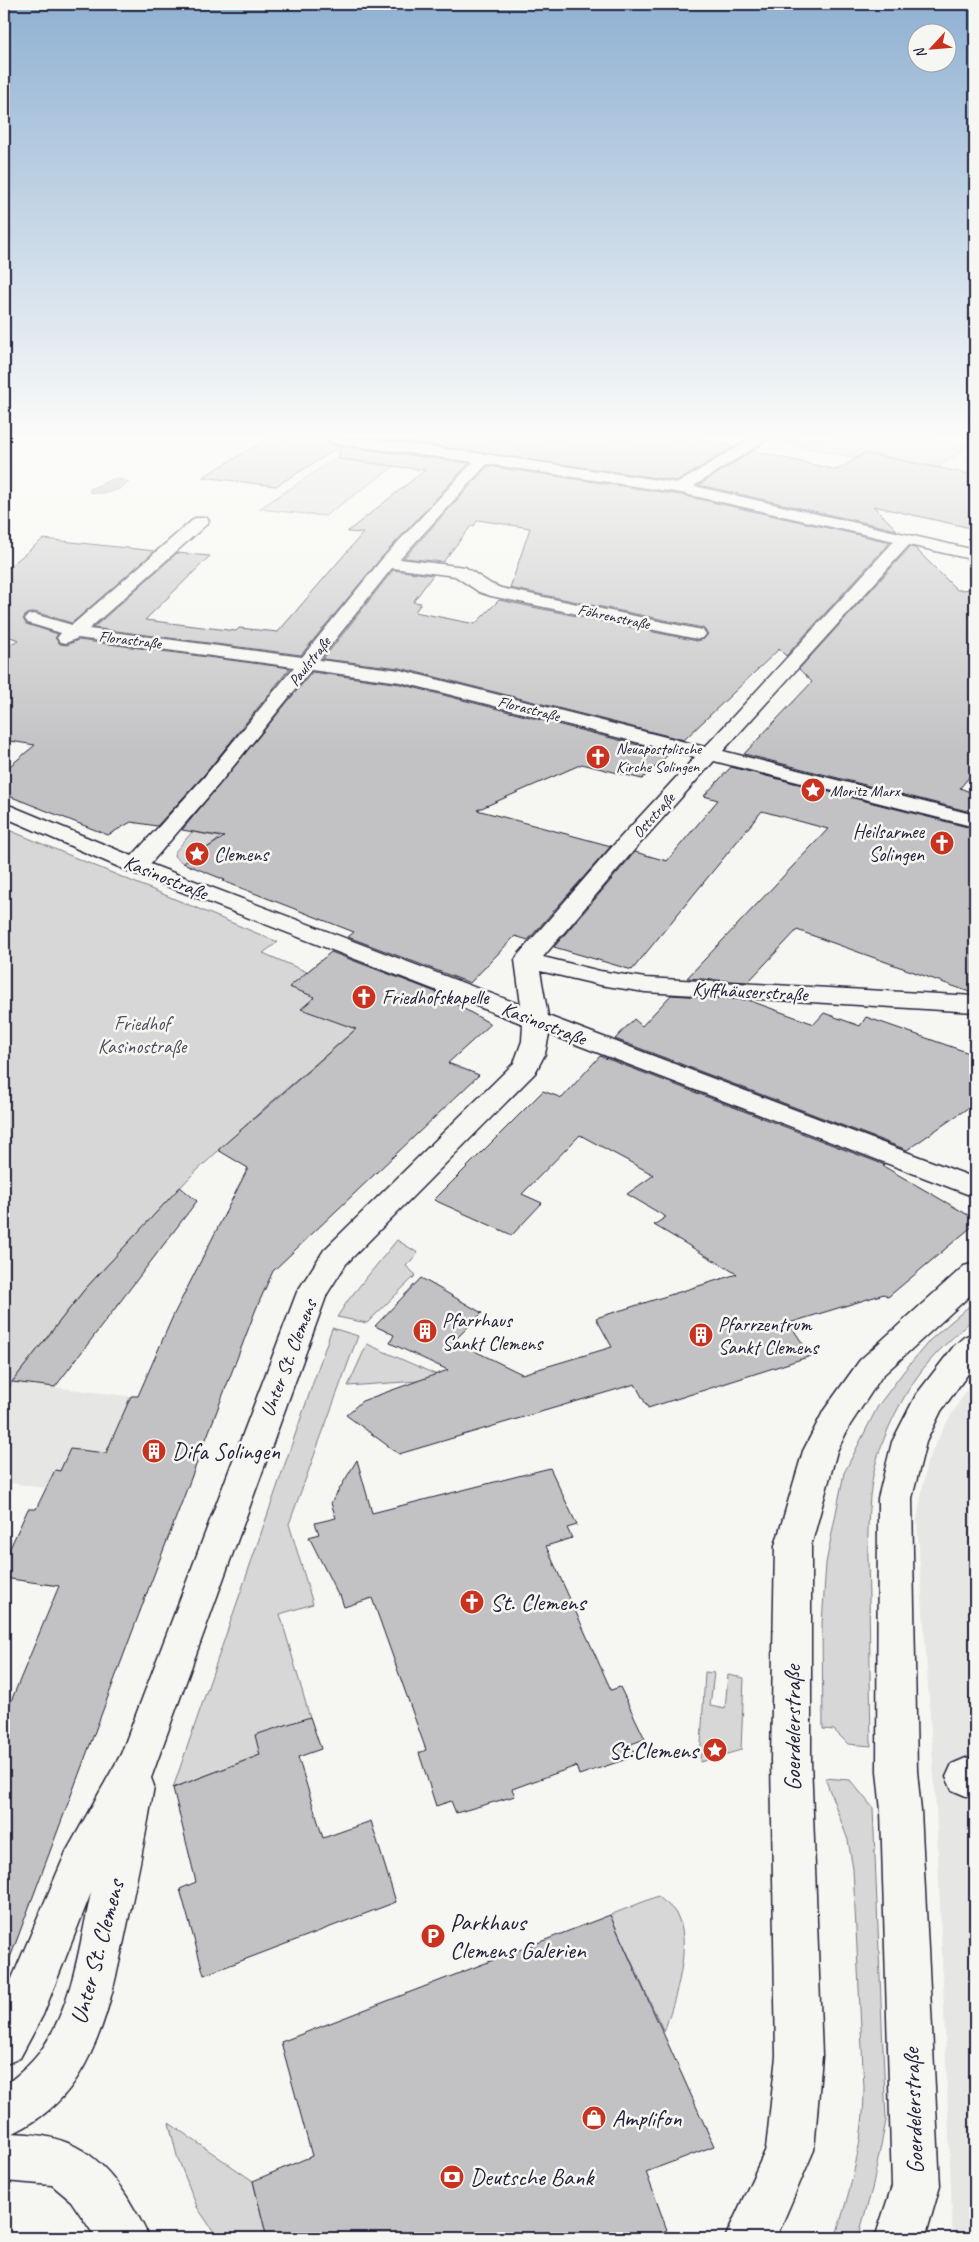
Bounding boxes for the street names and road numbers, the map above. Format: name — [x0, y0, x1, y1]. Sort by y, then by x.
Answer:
street label: Föhrenstraße — [576, 600, 653, 635]
street label: Florastraße — [98, 626, 164, 654]
street label: Paulstraße — [284, 632, 336, 690]
street label: Florastraße — [496, 692, 563, 727]
street label: Oststraße — [628, 788, 680, 842]
street label: Kasinostraße — [120, 849, 213, 906]
street label: Kyffhäuserstraße — [692, 976, 810, 1007]
street label: Kasinostraße — [498, 996, 591, 1052]
street label: Unter St. Clemens — [255, 1294, 323, 1420]
street label: Goerdelerstraße — [777, 1663, 807, 1791]
street label: Unter St. Clemens — [63, 1874, 131, 2027]
street label: Goerdelerstraße — [896, 2045, 930, 2175]

